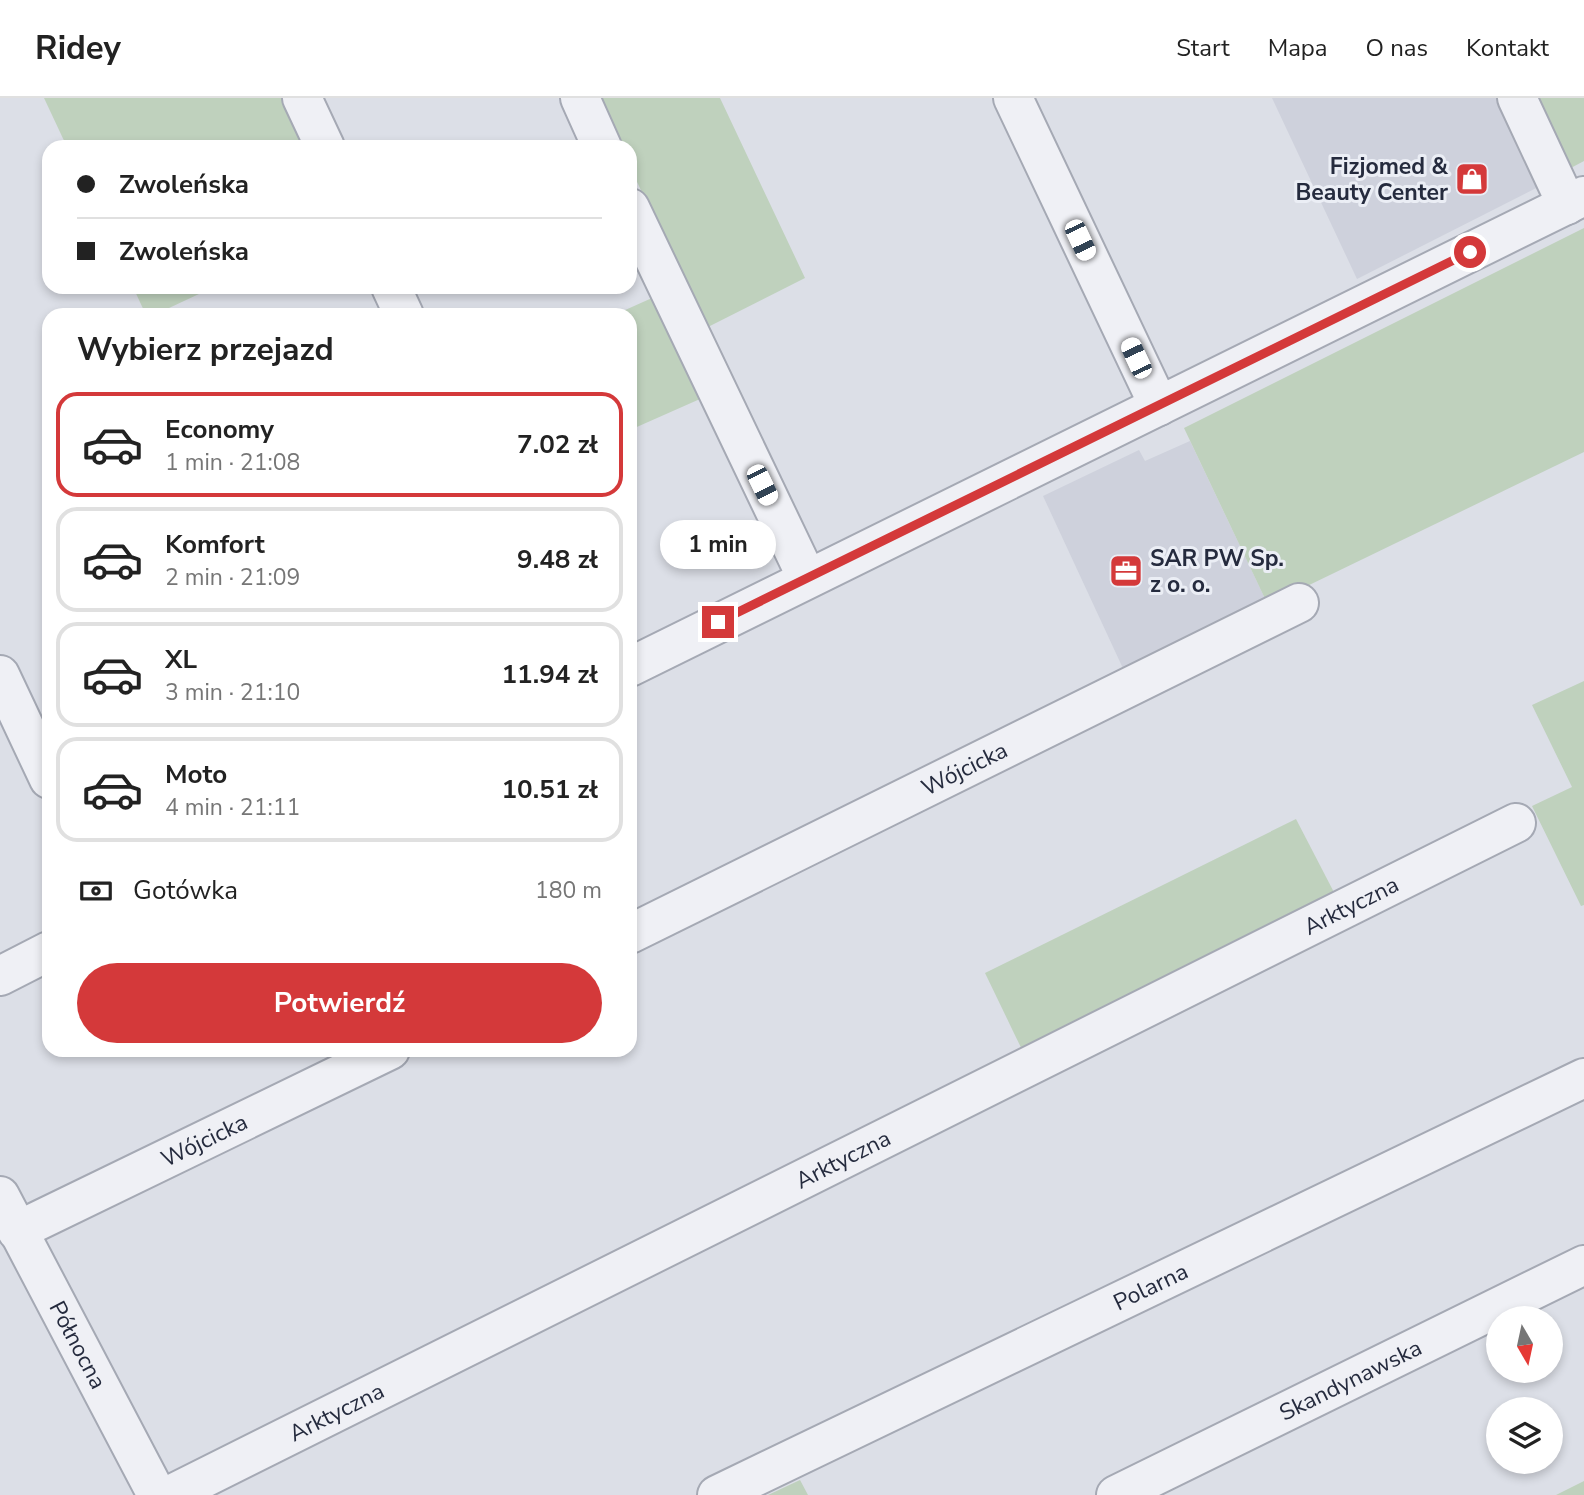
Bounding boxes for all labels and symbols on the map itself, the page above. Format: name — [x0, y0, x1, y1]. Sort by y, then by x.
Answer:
place label: Fizjomed & Beauty Center — [1296, 151, 1448, 208]
shop icon: Fizjomed & Beauty Center — [1453, 160, 1491, 198]
car — [1062, 217, 1099, 263]
route start — [1454, 236, 1486, 268]
car — [1118, 335, 1155, 381]
car — [744, 462, 781, 508]
callout: 1 min — [660, 520, 776, 570]
place label: SAR PW Sp. z o. o. — [1150, 543, 1284, 600]
office icon: SAR PW Sp. z o. o. — [1107, 552, 1145, 590]
route end — [702, 606, 734, 638]
street label: Wójcicka — [916, 735, 1013, 803]
street label: Arktyczna — [1298, 869, 1404, 943]
street label: Wójcicka — [156, 1107, 253, 1175]
street label: Arktyczna — [790, 1123, 896, 1196]
street label: Polarna — [1108, 1256, 1193, 1318]
street label: Północna — [42, 1296, 114, 1394]
north arrow — [1486, 1306, 1563, 1382]
street label: Skandynawska — [1274, 1332, 1427, 1428]
street label: Arktyczna — [284, 1376, 389, 1449]

